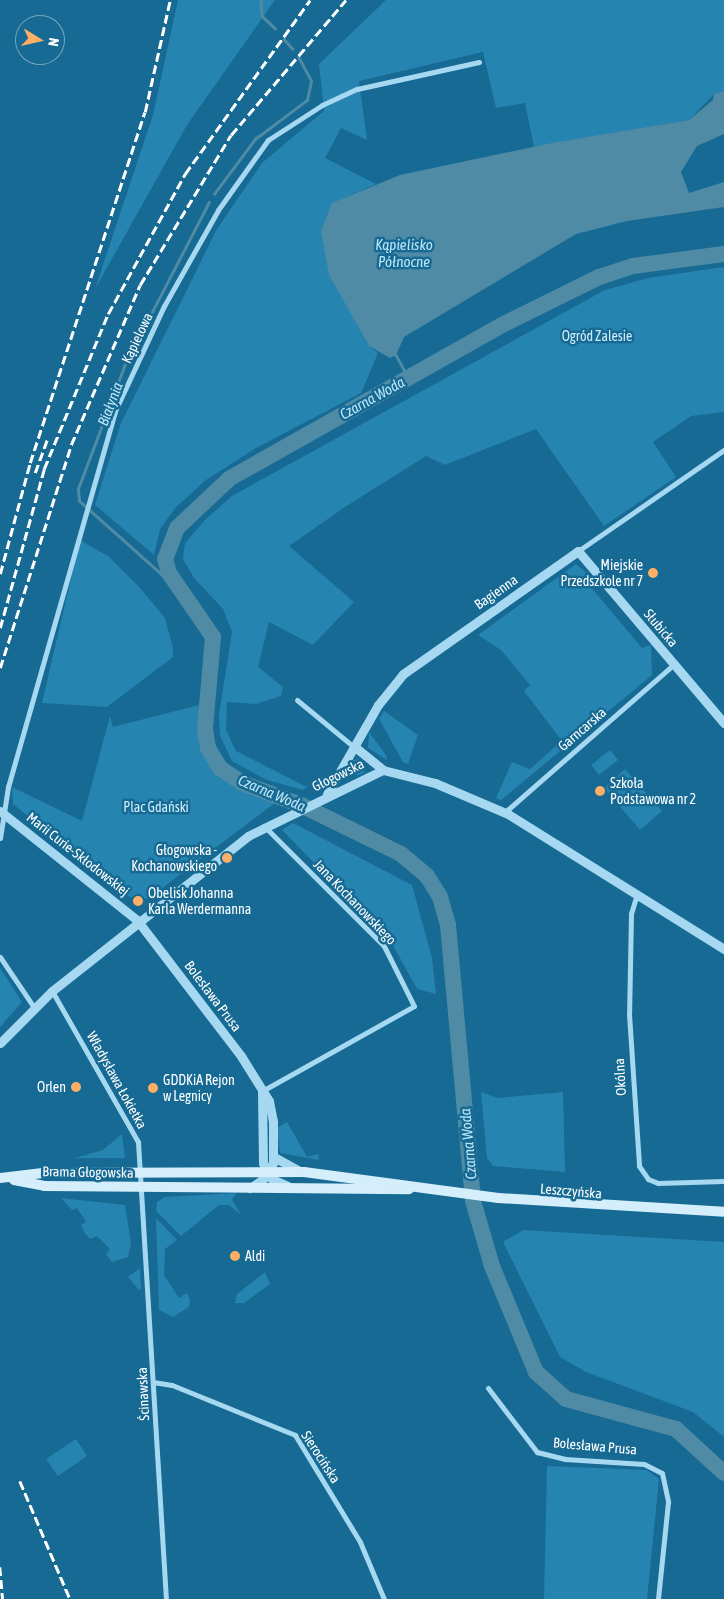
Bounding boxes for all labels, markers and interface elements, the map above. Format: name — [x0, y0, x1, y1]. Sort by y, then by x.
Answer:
north arrow — [15, 15, 65, 65]
text: N — [45, 37, 62, 48]
water label: Kąpielisko Północne — [375, 235, 433, 270]
street label: Kąpielowa — [118, 310, 156, 366]
park label: Ogród Zalesie — [562, 328, 632, 344]
water label: Czarna Woda — [336, 373, 408, 423]
water label: Białynia — [93, 380, 127, 428]
place label: Miejskie Przedszkole nr 7 — [560, 557, 643, 590]
marker: Miejskie Przedszkole nr 7 — [647, 567, 659, 579]
street label: Bagienna — [471, 571, 521, 613]
street label: Słubicka — [640, 606, 682, 650]
street label: Garncarska — [554, 704, 610, 754]
street label: Głogowska — [309, 755, 367, 795]
water label: Czarna Woda — [236, 771, 308, 815]
place label: Szkoła Podstawowa nr 2 — [610, 775, 696, 808]
marker: Szkoła Podstawowa nr 2 — [594, 785, 606, 797]
park label: Plac Gdański — [123, 799, 189, 815]
street label: Marii Curie-Skłodowskiej — [23, 809, 133, 899]
place label: Głogowska - Kochanowskiego — [131, 842, 217, 874]
marker: Głogowska - Kochanowskiego — [221, 852, 233, 864]
street label: Jana Kochanowskiego — [310, 856, 400, 948]
place label: Obelisk Johanna Karla Werdermanna — [148, 885, 251, 918]
marker: Obelisk Johanna Karla Werdermanna — [132, 895, 144, 907]
street label: Bolesława Prusa — [181, 957, 245, 1035]
street label: Władysława Łokietka — [83, 1028, 151, 1132]
street label: Okólna — [611, 1058, 629, 1096]
place label: GDDKiA Rejon w Legnicy — [163, 1072, 235, 1104]
place label: Orlen — [37, 1079, 66, 1095]
marker: Orlen — [70, 1081, 82, 1093]
marker: GDDKiA Rejon w Legnicy — [147, 1082, 159, 1094]
water label: Czarna Woda — [456, 1108, 480, 1180]
street label: Brama Głogowska — [42, 1163, 134, 1181]
street label: Leszczyńska — [539, 1180, 603, 1202]
place label: Aldi — [245, 1248, 265, 1264]
marker: Aldi — [229, 1250, 241, 1262]
street label: Ścinawska — [133, 1367, 153, 1421]
street label: Sierocińska — [298, 1428, 344, 1486]
street label: Bolesława Prusa — [552, 1434, 638, 1458]

